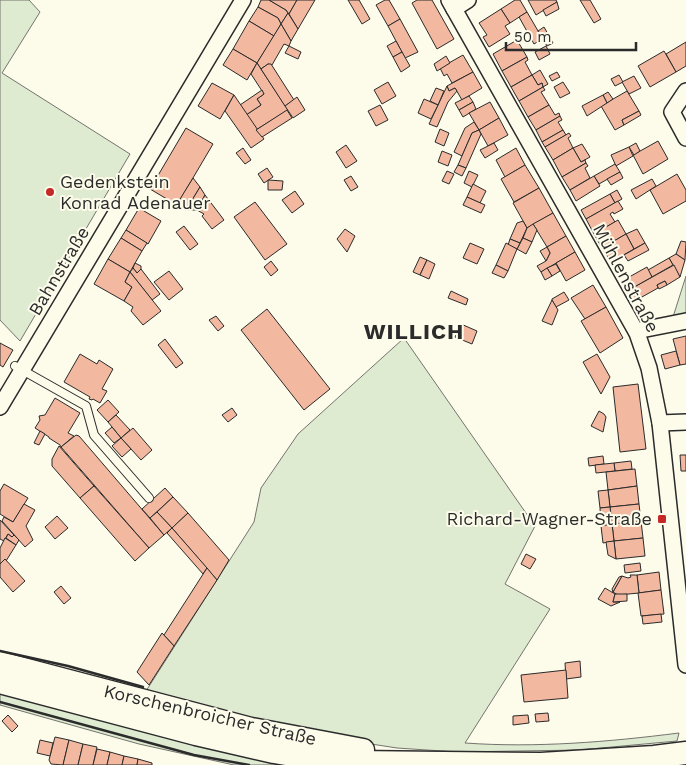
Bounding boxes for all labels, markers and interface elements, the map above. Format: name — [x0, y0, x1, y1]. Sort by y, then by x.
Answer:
scale bar — [506, 20, 636, 52]
text: 50 m — [514, 28, 551, 46]
place label: Gedenkstein Konrad Adenauer — [60, 171, 211, 213]
marker: Gedenkstein Konrad Adenauer — [44, 186, 56, 198]
street label: Mühlenstraße — [589, 220, 664, 336]
street label: Bahnstraße — [24, 222, 93, 319]
district label: WILLICH — [364, 319, 464, 344]
place label: Richard-Wagner-Straße — [447, 508, 652, 529]
marker: Richard-Wagner-Straße — [656, 513, 668, 525]
street label: Korschenbroicher Straße — [102, 680, 318, 749]

